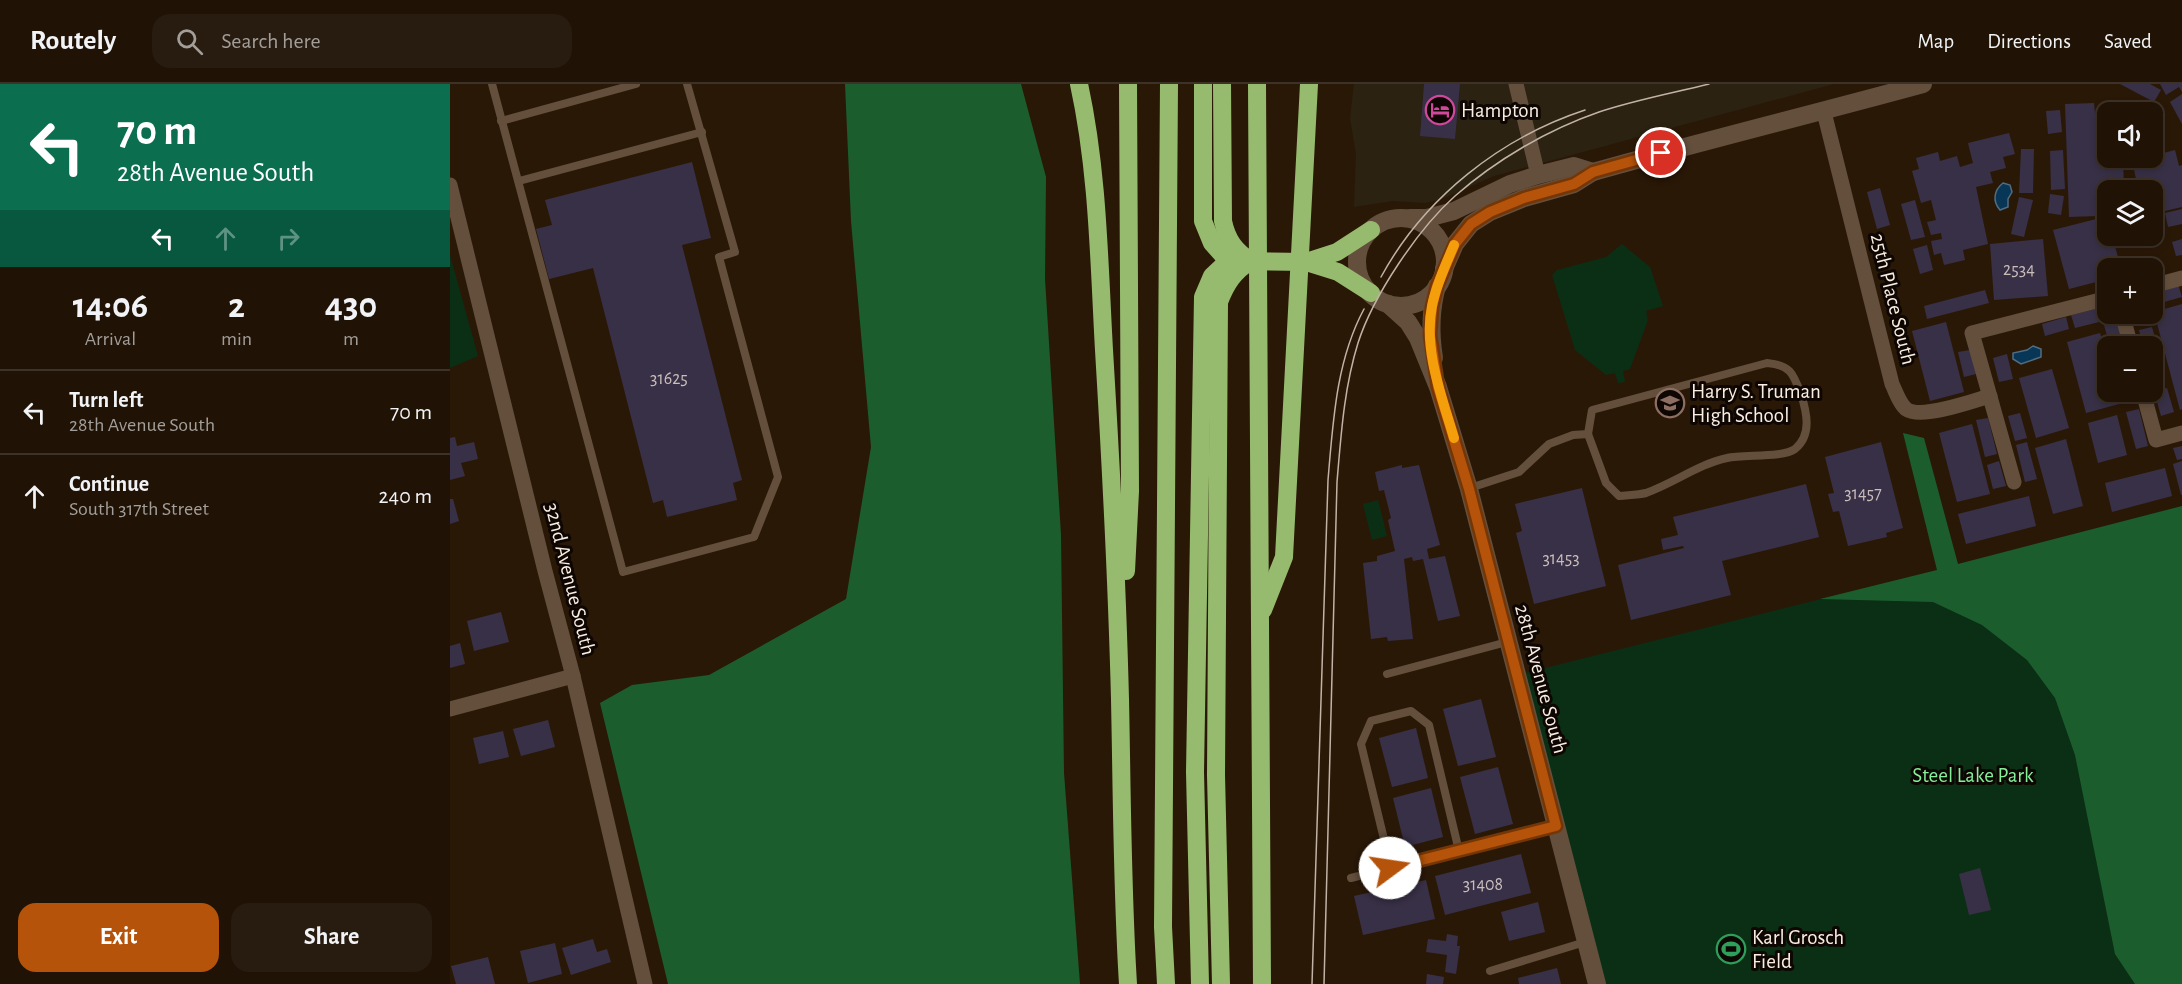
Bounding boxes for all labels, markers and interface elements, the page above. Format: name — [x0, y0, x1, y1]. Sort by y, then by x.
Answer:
search box — [152, 14, 572, 68]
icon: search — [173, 25, 206, 58]
text: Routely — [30, 27, 116, 55]
text: Search here — [221, 30, 321, 52]
text: Map — [1918, 31, 1954, 52]
text: Directions — [1987, 31, 2071, 52]
text: Saved — [2104, 31, 2152, 52]
hotel icon: Hampton — [1424, 94, 1456, 126]
place label: Hampton — [1461, 100, 1539, 121]
map controls — [2097, 102, 2163, 402]
button: sound — [2097, 102, 2163, 168]
icon: left — [18, 108, 96, 186]
text: 70 m — [117, 110, 197, 152]
pin — [1635, 127, 1686, 178]
icon: arrive — [1644, 136, 1677, 169]
text: 28th Avenue South — [117, 159, 314, 186]
button: layers — [2097, 180, 2163, 246]
icon: left — [146, 222, 179, 255]
icon: ahead — [209, 222, 242, 255]
icon: right — [272, 222, 305, 255]
street label: 25th Place South — [1867, 231, 1919, 367]
button: + — [2097, 258, 2163, 324]
house number: 2534 — [2003, 261, 2035, 279]
text: 14:06 — [73, 288, 148, 324]
text: 2 — [228, 288, 245, 324]
text: 430 — [325, 288, 377, 324]
text: Arrival — [85, 329, 136, 349]
text: min — [221, 329, 252, 349]
text: m — [343, 329, 359, 349]
button: − — [2097, 336, 2163, 402]
house number: 31625 — [650, 370, 688, 388]
place label: Harry S. Truman High School — [1691, 381, 1821, 426]
school or university icon: Harry S. Truman High School — [1654, 387, 1686, 419]
text: Turn left — [69, 389, 143, 411]
icon: left — [18, 396, 51, 429]
text: 70 m — [390, 401, 432, 423]
text: 28th Avenue South — [69, 415, 215, 435]
text: Continue — [69, 473, 149, 495]
icon: ahead — [18, 480, 51, 513]
text: 240 m — [379, 485, 432, 507]
house number: 31457 — [1844, 485, 1882, 503]
text: South 317th Street — [69, 499, 209, 519]
street label: 32nd Avenue South — [541, 501, 599, 657]
house number: 31453 — [1542, 550, 1580, 568]
street label: 28th Avenue South — [1511, 602, 1571, 756]
park label: Steel Lake Park — [1912, 765, 2034, 786]
position arrow — [1358, 836, 1422, 900]
house number: 31408 — [1463, 876, 1503, 894]
button: Exit — [18, 903, 219, 972]
button: Share — [231, 903, 432, 972]
place label: Karl Grosch Field — [1752, 927, 1844, 972]
sports icon: Karl Grosch Field — [1715, 933, 1747, 965]

